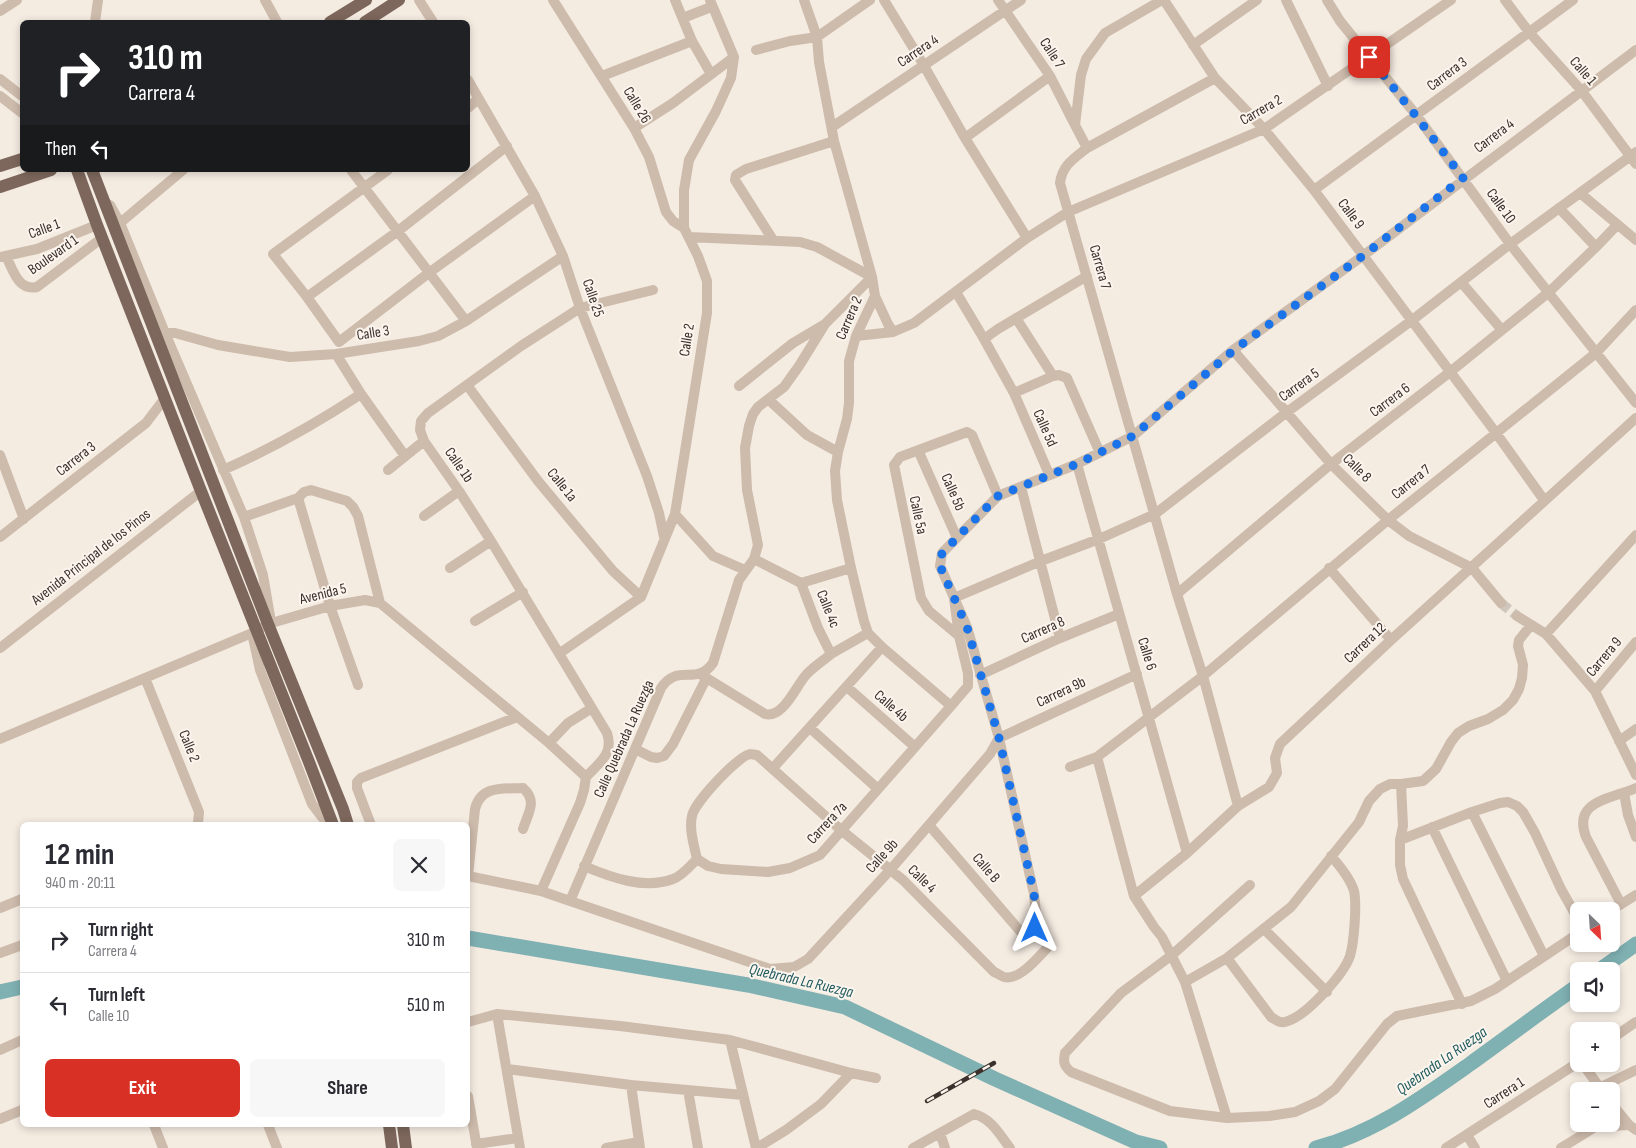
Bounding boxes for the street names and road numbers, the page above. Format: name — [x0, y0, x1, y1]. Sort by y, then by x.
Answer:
street label: Carrera 4 — [894, 30, 942, 72]
street label: Calle 7 — [1035, 34, 1069, 72]
street label: Carrera 3 — [1423, 53, 1471, 95]
street label: Calle 1 — [1565, 53, 1601, 90]
street label: Calle 26 — [619, 83, 655, 127]
street label: Carrera 2 — [1237, 90, 1285, 130]
street label: Carrera 4 — [1470, 115, 1518, 157]
street label: Calle 10 — [1482, 185, 1520, 227]
street label: Calle 9 — [1333, 195, 1369, 233]
street label: Calle 1 — [26, 214, 63, 243]
street label: Boulevard 1 — [24, 230, 82, 279]
street label: Carrera 7 — [1085, 243, 1115, 291]
street label: Calle 25 — [578, 276, 608, 320]
street label: Carrera 2 — [831, 293, 867, 343]
street label: Calle 3 — [355, 321, 391, 345]
street label: Calle 2 — [675, 322, 699, 358]
street label: Carrera 5 — [1275, 364, 1323, 406]
street label: Carrera 6 — [1366, 379, 1414, 421]
street label: Calle 5d — [1028, 406, 1062, 450]
street label: Carrera 3 — [52, 437, 100, 481]
street label: Calle 1b — [440, 444, 478, 486]
street label: Calle 8 — [1338, 449, 1376, 487]
street label: Carrera 7 — [1387, 460, 1435, 504]
street label: Calle 1a — [543, 464, 581, 506]
street label: Calle 5b — [936, 470, 970, 514]
street label: Calle 5a — [905, 494, 931, 536]
street label: Avenida Principal de los Pinos — [27, 505, 154, 610]
street label: Avenida 5 — [297, 579, 348, 609]
street label: Calle 4c — [812, 587, 844, 631]
street label: Carrera 8 — [1018, 612, 1068, 648]
street label: Carrera 12 — [1340, 619, 1390, 667]
street label: Carrera 9 — [1582, 633, 1626, 681]
street label: Calle 6 — [1133, 635, 1161, 673]
street label: Carrera 9b — [1033, 672, 1089, 712]
street label: Calle Quebrada La Ruezga — [590, 677, 659, 801]
street label: Calle 4b — [870, 686, 912, 726]
street label: Calle 2 — [174, 727, 204, 765]
street label: Carrera 7a — [803, 798, 851, 848]
street label: Calle 9b — [862, 835, 902, 877]
street label: Calle B — [968, 849, 1004, 887]
street label: Calle 4 — [904, 861, 940, 897]
street label: Carrera 1 — [1480, 1072, 1529, 1113]

